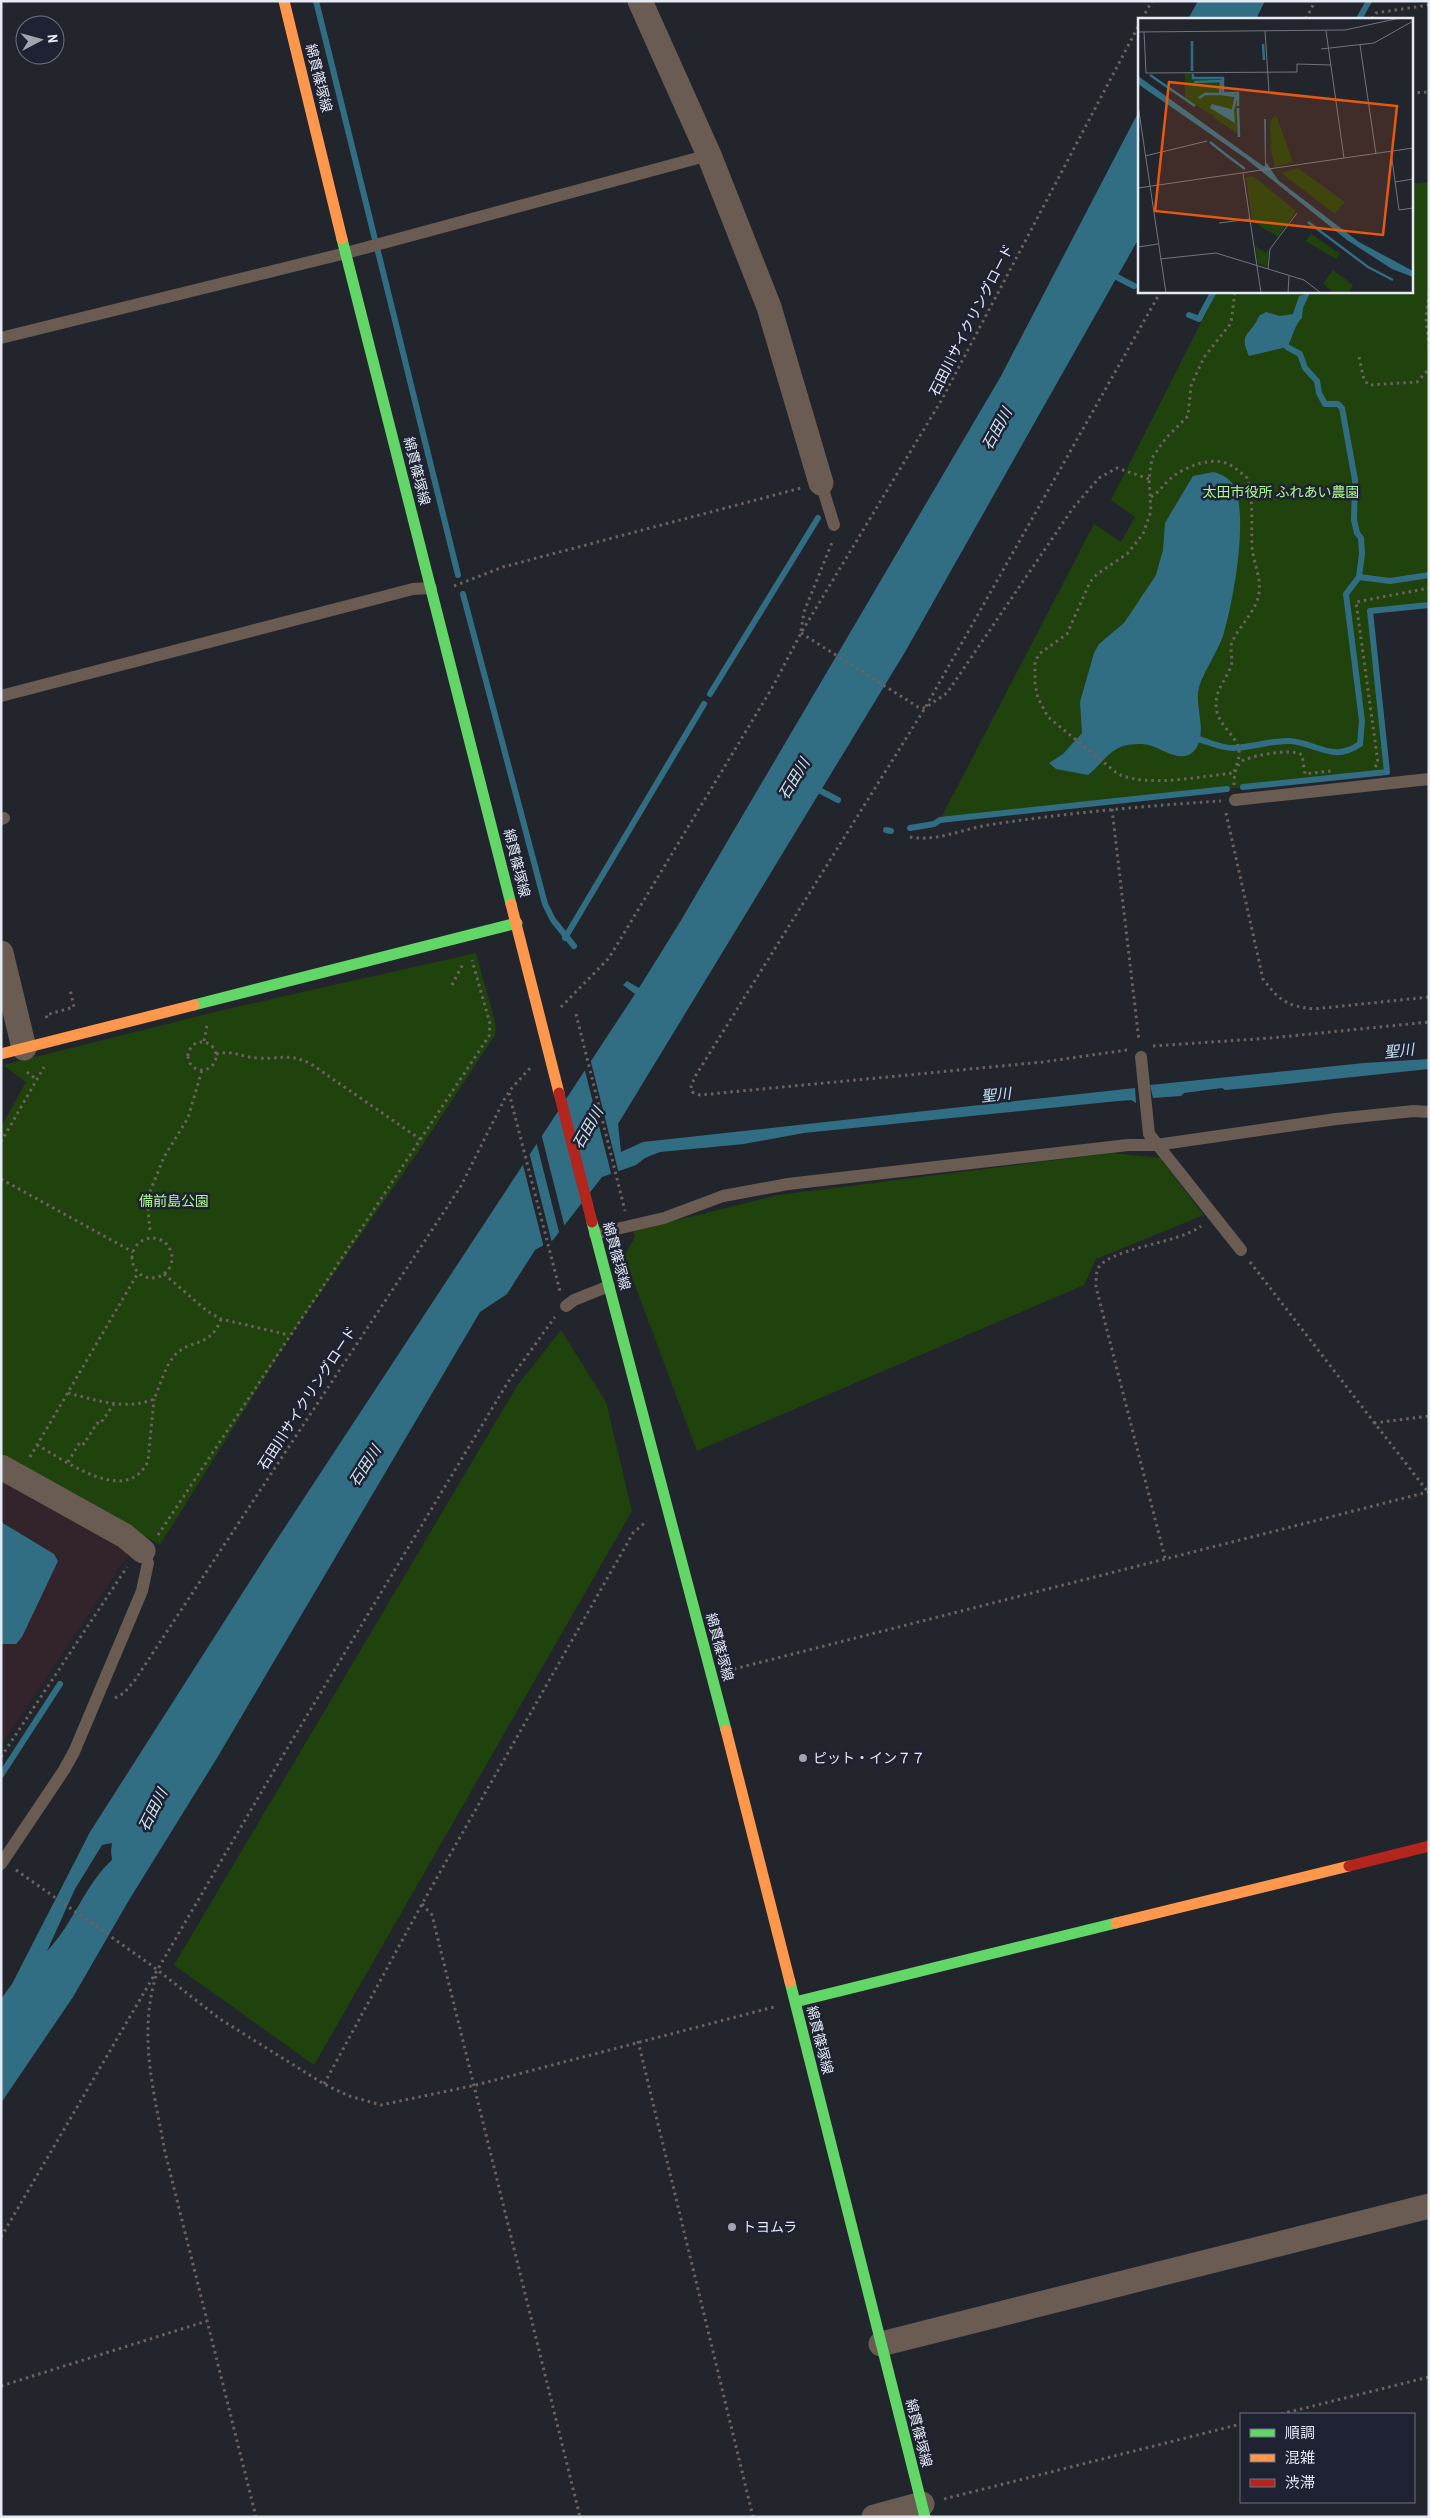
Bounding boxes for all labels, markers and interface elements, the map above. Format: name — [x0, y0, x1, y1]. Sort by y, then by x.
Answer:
north arrow — [15, 15, 65, 65]
inset map — [1138, 18, 1412, 292]
text: N — [44, 34, 62, 44]
street label: 綿貫篠塚線 — [302, 42, 336, 114]
street label: 石田川サイクリングロード — [925, 241, 1017, 399]
water label: 石田川 — [976, 402, 1018, 454]
street label: 綿貫篠塚線 — [400, 435, 434, 507]
park label: 太田市役所 ふれあい農園 — [1202, 483, 1360, 501]
water label: 石田川 — [773, 752, 815, 803]
street label: 綿貫篠塚線 — [500, 827, 534, 899]
water label: 聖川 — [1383, 1038, 1417, 1063]
water label: 聖川 — [980, 1082, 1014, 1107]
water label: 石田川 — [567, 1101, 609, 1152]
park label: 備前島公園 — [139, 1192, 209, 1210]
street label: 綿貫篠塚線 — [599, 1220, 635, 1292]
street label: 石田川サイクリングロード — [254, 1323, 360, 1473]
water label: 石田川 — [344, 1439, 387, 1490]
street label: 綿貫篠塚線 — [702, 1611, 738, 1683]
place label: ピット・イン７７ — [813, 1749, 925, 1767]
marker: ピット・イン７７ — [797, 1752, 809, 1764]
water label: 石田川 — [133, 1783, 173, 1835]
street label: 綿貫篠塚線 — [803, 2004, 837, 2076]
place label: トヨムラ — [742, 2218, 797, 2236]
marker: トヨムラ — [726, 2221, 738, 2233]
street label: 綿貫篠塚線 — [902, 2397, 936, 2469]
legend — [1240, 2413, 1415, 2503]
text: 順調 — [1285, 2422, 1315, 2443]
text: 混雑 — [1285, 2447, 1315, 2468]
text: 渋滞 — [1285, 2472, 1315, 2493]

